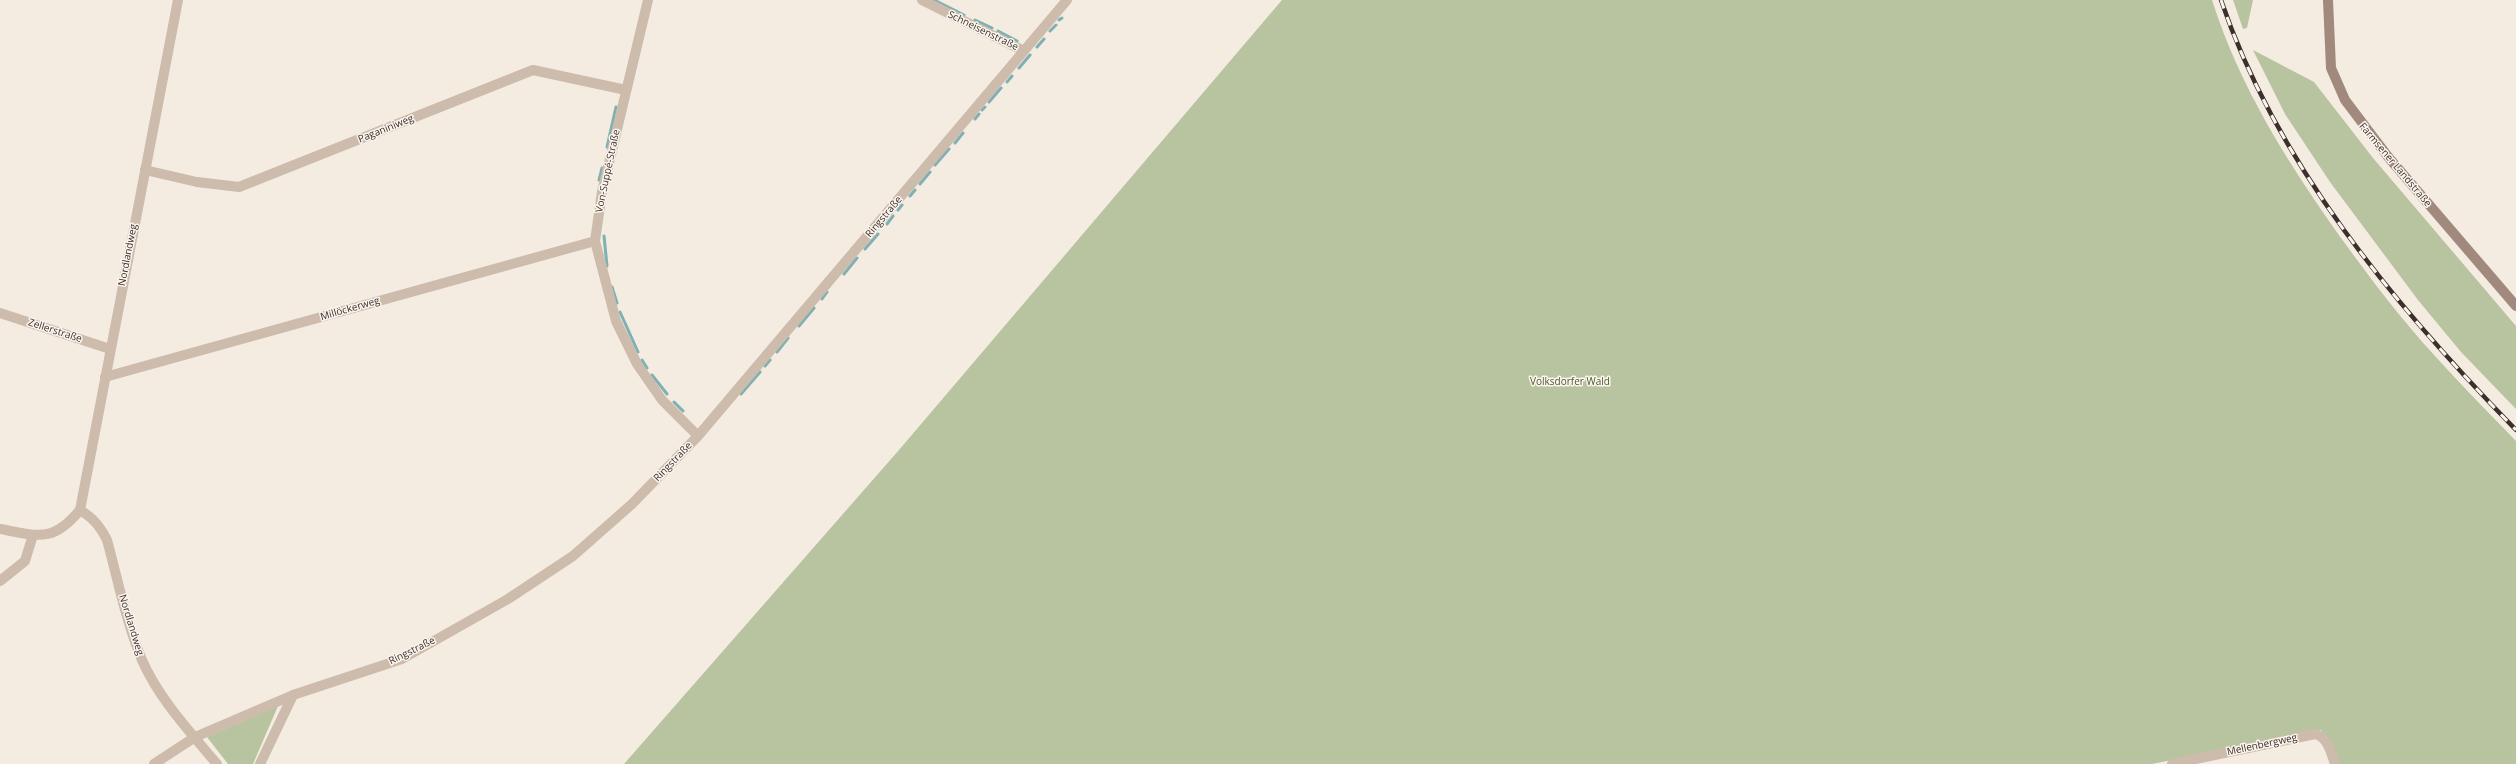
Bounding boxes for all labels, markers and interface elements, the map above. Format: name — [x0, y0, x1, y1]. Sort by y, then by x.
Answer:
street label: Schneisenstraße — [946, 9, 1020, 53]
street label: Paganiniweg — [357, 112, 415, 146]
street label: Farmsener Landstraße — [2356, 121, 2434, 209]
street label: Von-Suppé-Straße — [593, 128, 623, 214]
street label: Ringstraße — [863, 194, 905, 240]
street label: Nordlandweg — [116, 223, 140, 287]
street label: Millöckerweg — [319, 295, 381, 323]
street label: Zellerstraße — [27, 317, 83, 345]
park label: Volksdorfer Wald — [1530, 376, 1610, 388]
street label: Ringstraße — [651, 440, 695, 484]
street label: Nordlandweg — [116, 593, 146, 657]
street label: Ringstraße — [387, 635, 437, 667]
street label: Mellenbergweg — [2226, 732, 2298, 758]

